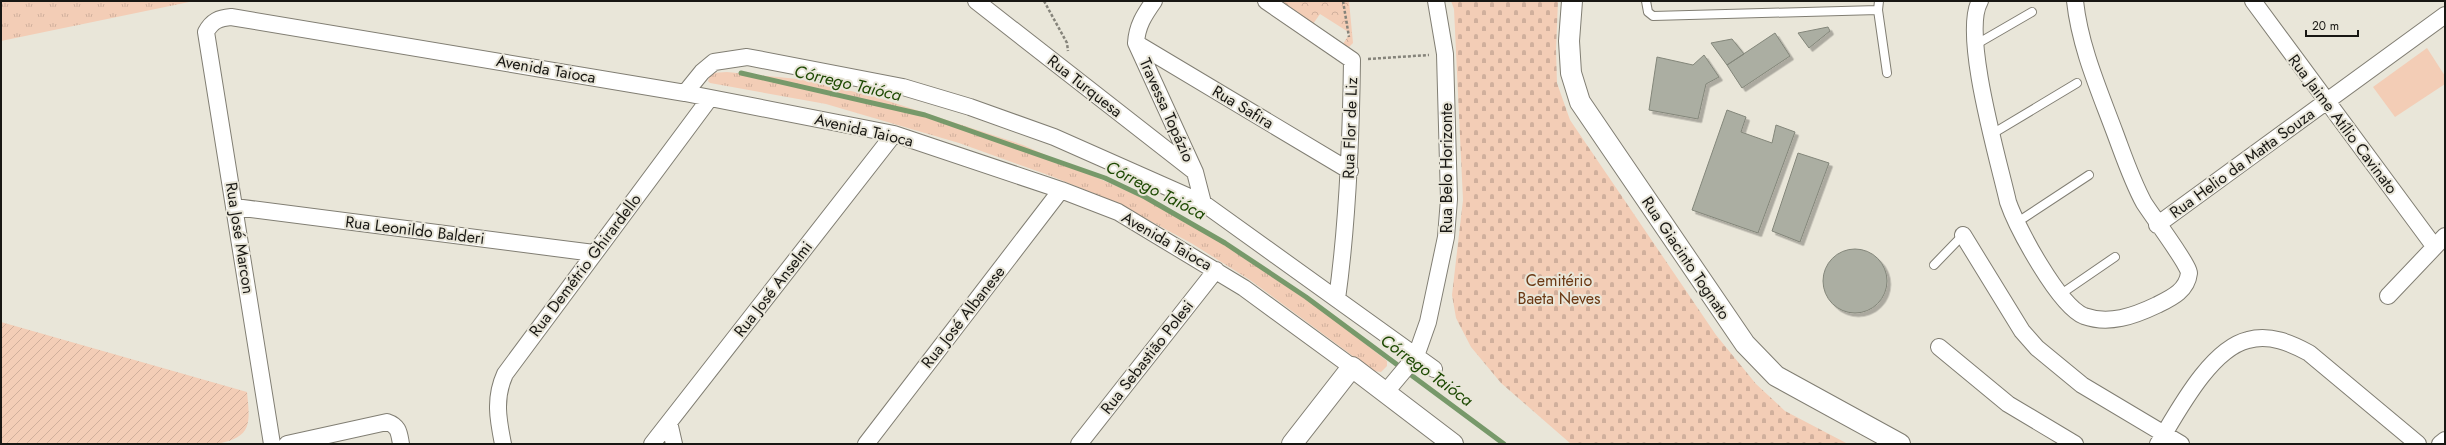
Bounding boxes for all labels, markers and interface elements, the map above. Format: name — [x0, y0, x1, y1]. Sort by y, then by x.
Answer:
scale bar — [2306, 12, 2358, 38]
text: 20 m — [2312, 17, 2339, 35]
street label: Avenida Taioca — [494, 49, 598, 89]
street label: Rua Turquesa — [1043, 49, 1127, 123]
street label: Rua Jaime Atílio Cavinato — [2283, 49, 2403, 199]
street label: Travessa Topázio — [1134, 54, 1200, 166]
water label: Córrego Taióca — [792, 59, 905, 107]
street label: Rua Flor de Liz — [1337, 76, 1363, 179]
street label: Rua Safira — [1208, 80, 1278, 134]
street label: Rua Helio da Matta Souza — [2165, 102, 2319, 224]
street label: Rua Belo Horizonte — [1435, 103, 1458, 233]
street label: Avenida Taioca — [812, 107, 916, 153]
water label: Córrego Taióca — [1102, 154, 1211, 226]
street label: Rua José Marcon — [220, 181, 260, 295]
street label: Rua Demétrio Ghirardello — [524, 188, 647, 341]
street label: Rua Giacinto Tognato — [1636, 192, 1736, 324]
street label: Avenida Taioca — [1118, 206, 1216, 276]
street label: Rua Leonildo Balderi — [344, 210, 486, 250]
street label: Rua José Anselmi — [728, 236, 818, 342]
street label: Rua José Albanese — [916, 261, 1010, 373]
park label: Cemitério Baeta Neves — [1517, 269, 1601, 310]
street label: Rua Sebastião Polesi — [1095, 295, 1199, 419]
water label: Córrego Taióca — [1376, 328, 1479, 412]

